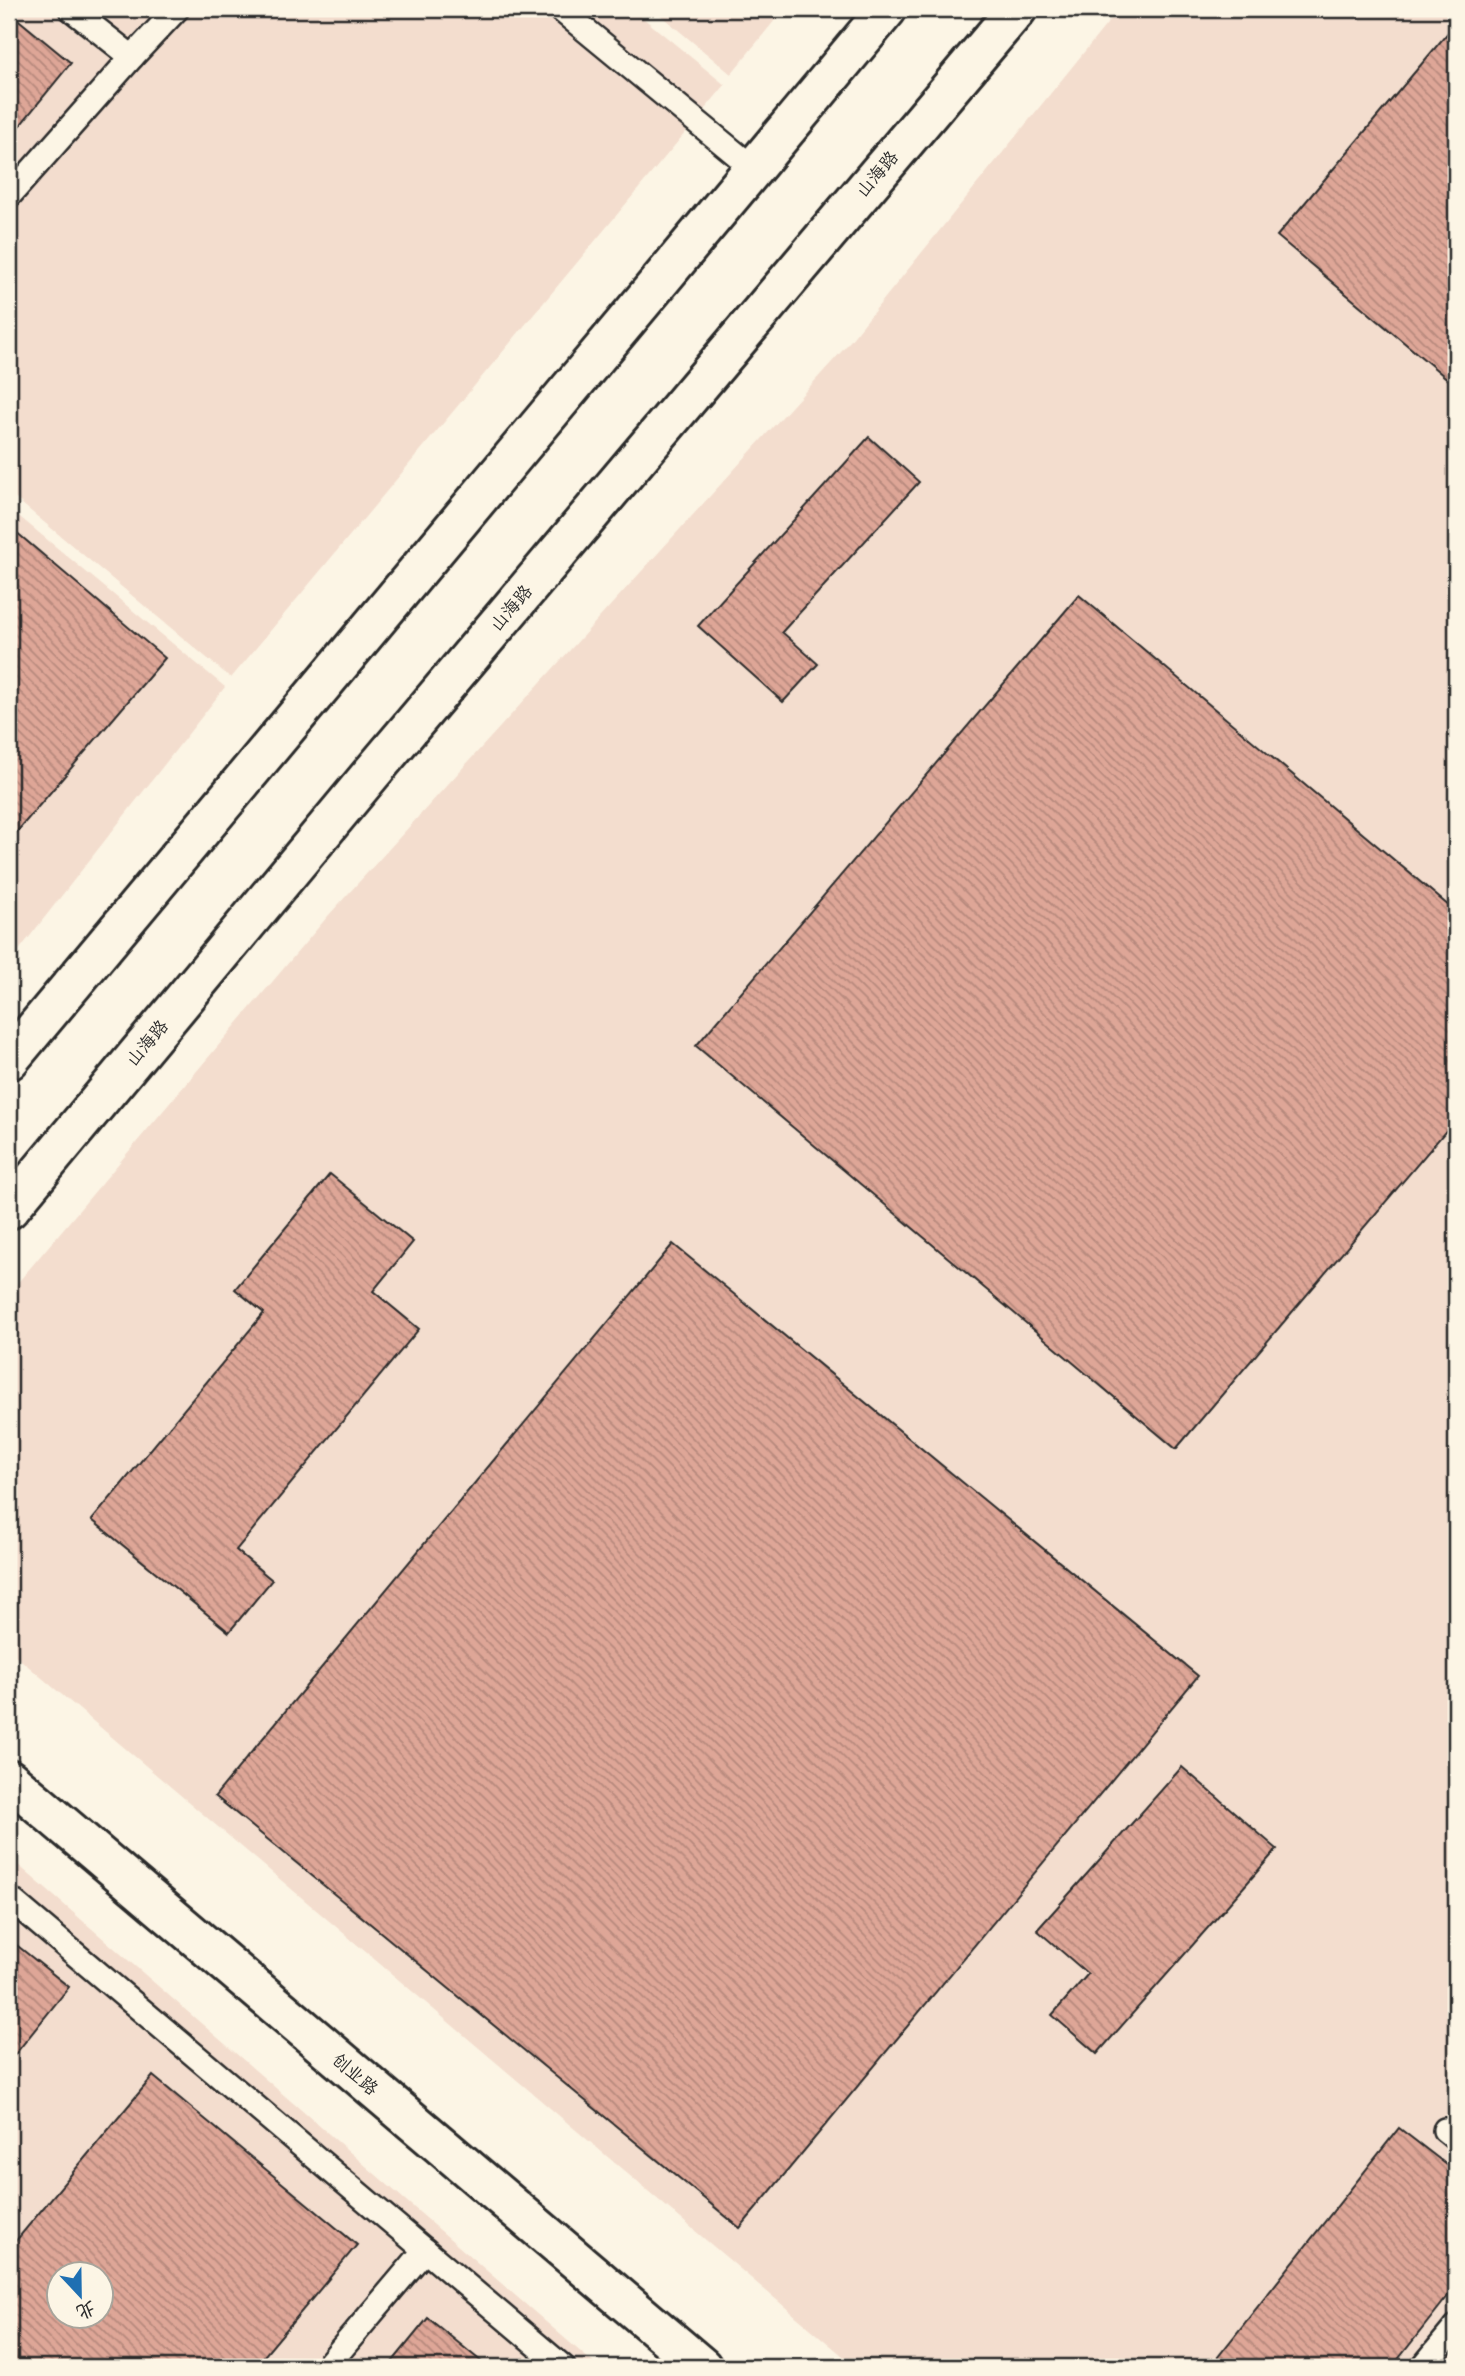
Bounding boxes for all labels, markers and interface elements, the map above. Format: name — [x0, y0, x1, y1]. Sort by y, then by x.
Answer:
street label: 山海路 — [850, 146, 903, 202]
street label: 山海路 — [484, 580, 537, 636]
street label: 山海路 — [120, 1015, 173, 1071]
street label: 创业路 — [327, 2047, 383, 2100]
north arrow — [46, 2260, 116, 2330]
text: 北 — [73, 2296, 100, 2325]

